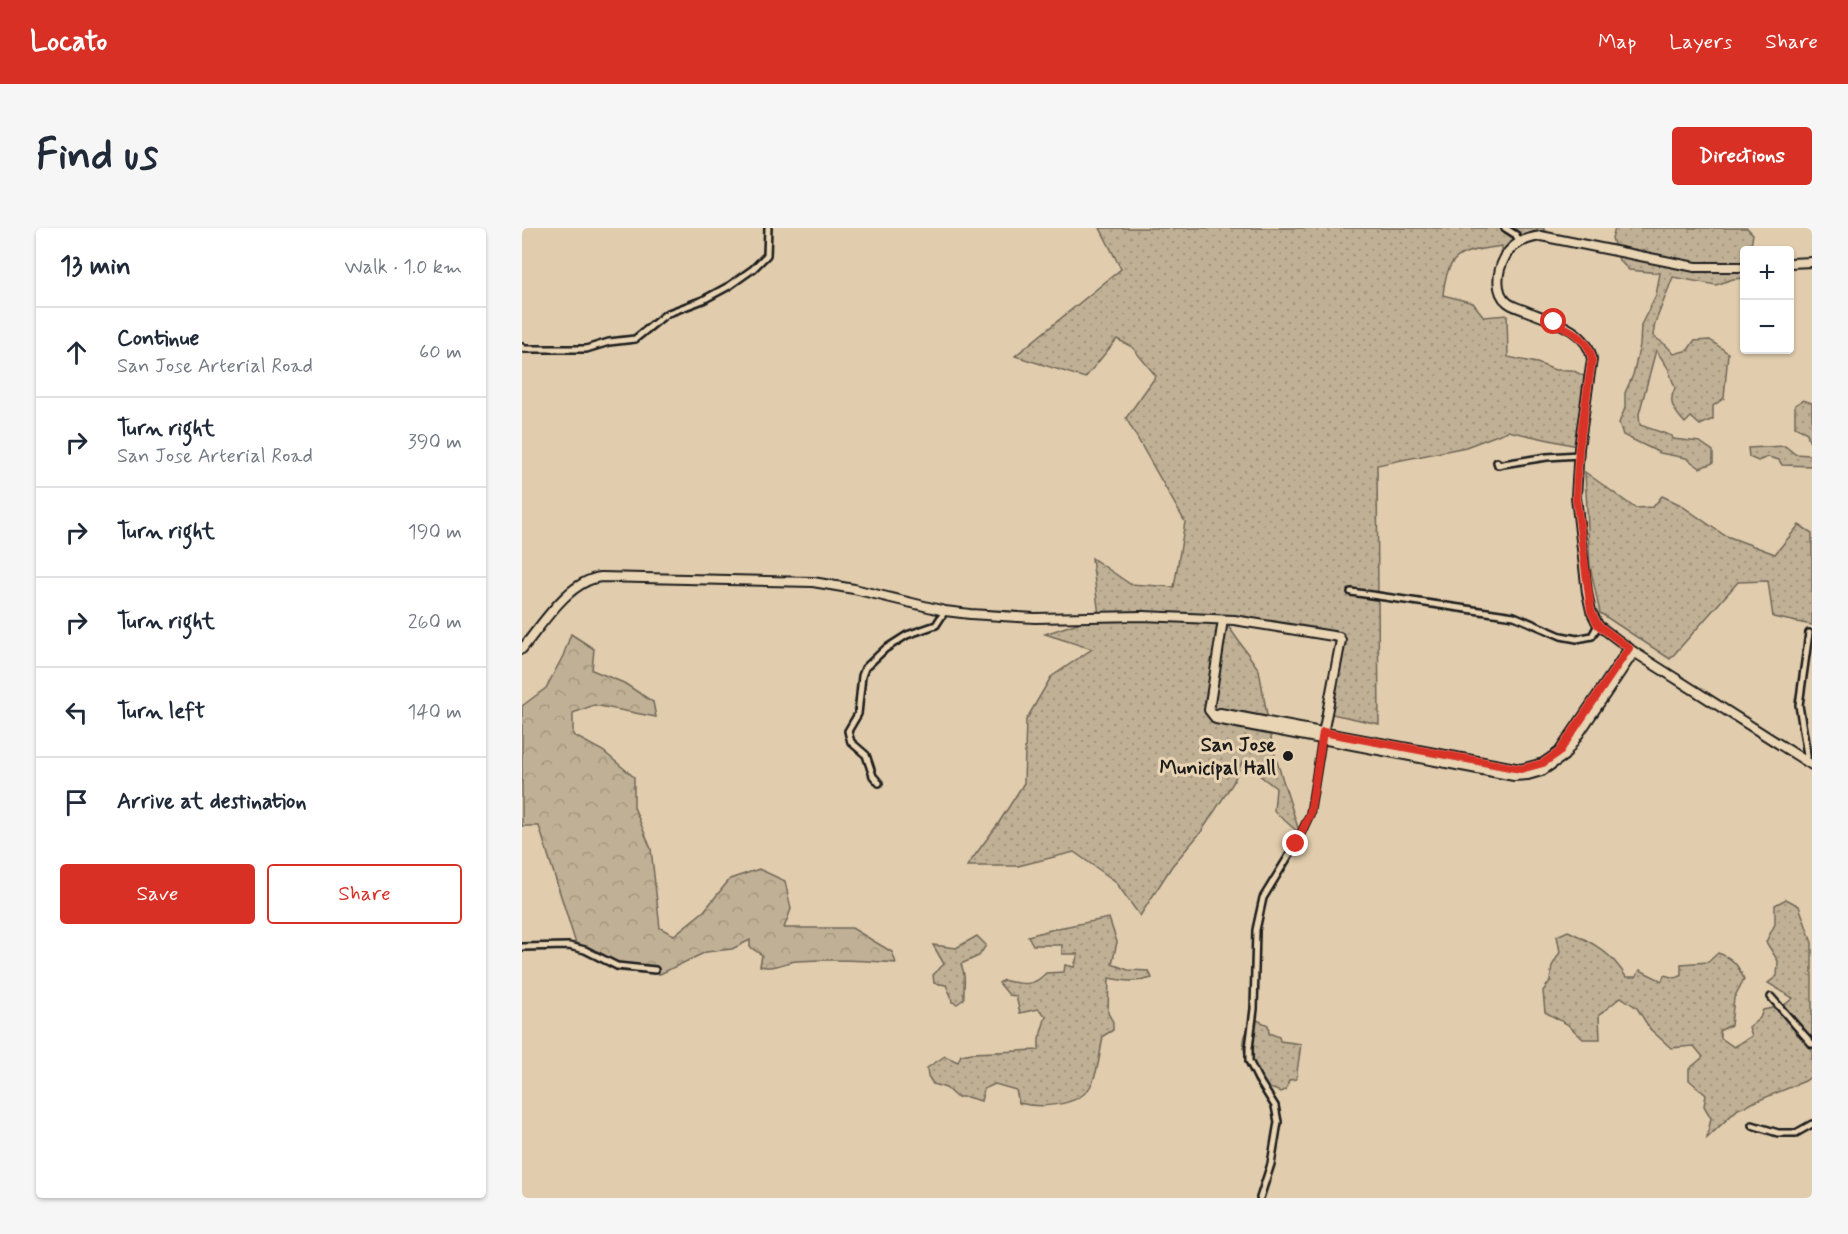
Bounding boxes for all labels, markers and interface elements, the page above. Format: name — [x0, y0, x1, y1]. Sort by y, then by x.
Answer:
text: Locato — [30, 24, 107, 61]
text: Map — [1598, 28, 1636, 56]
text: Layers — [1669, 28, 1732, 56]
text: Share — [1765, 28, 1818, 56]
button: Directions — [1672, 127, 1812, 185]
text: Find us — [36, 129, 158, 184]
map controls — [1740, 246, 1794, 354]
button: + — [1740, 246, 1794, 300]
text: 13 min — [60, 250, 131, 284]
text: Walk · 1.0 km — [345, 254, 462, 281]
button: − — [1740, 300, 1794, 354]
route start — [1540, 308, 1566, 334]
text: Continue — [117, 325, 199, 353]
icon: ahead — [60, 336, 93, 369]
text: 60 m — [419, 339, 462, 366]
text: San Jose Arterial Road — [117, 353, 313, 380]
text: Turn right — [117, 415, 215, 443]
icon: right — [60, 426, 93, 459]
text: 390 m — [408, 429, 462, 456]
text: San Jose Arterial Road — [117, 443, 313, 470]
icon: right — [60, 516, 93, 549]
text: Turn right — [117, 518, 215, 546]
text: 190 m — [408, 519, 462, 546]
icon: right — [60, 606, 93, 639]
text: Turn right — [117, 608, 215, 636]
text: 260 m — [408, 609, 462, 636]
icon: left — [60, 696, 93, 729]
text: Turn left — [117, 698, 205, 726]
text: 140 m — [408, 699, 462, 726]
place label: San Jose Municipal Hall — [1160, 732, 1277, 782]
marker: San Jose Municipal Hall — [1281, 749, 1295, 763]
icon: arrive — [60, 786, 93, 819]
text: Arrive at destination — [117, 788, 307, 816]
route end — [1282, 830, 1308, 856]
button: Save — [60, 864, 255, 924]
button: Share — [267, 864, 462, 924]

